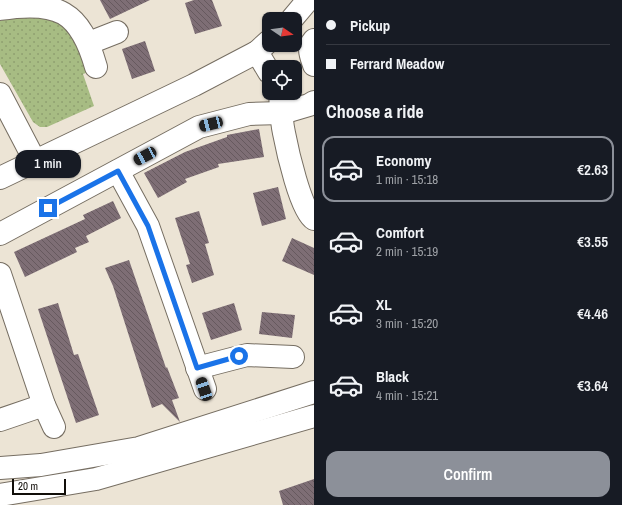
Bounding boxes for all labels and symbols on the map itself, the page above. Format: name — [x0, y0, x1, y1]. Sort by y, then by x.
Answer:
north arrow — [262, 12, 302, 52]
car — [198, 115, 224, 133]
car — [132, 145, 158, 167]
callout: 1 min — [15, 150, 81, 178]
route end — [39, 199, 57, 217]
route start — [230, 347, 248, 365]
car — [194, 376, 214, 402]
scale bar — [12, 477, 66, 496]

